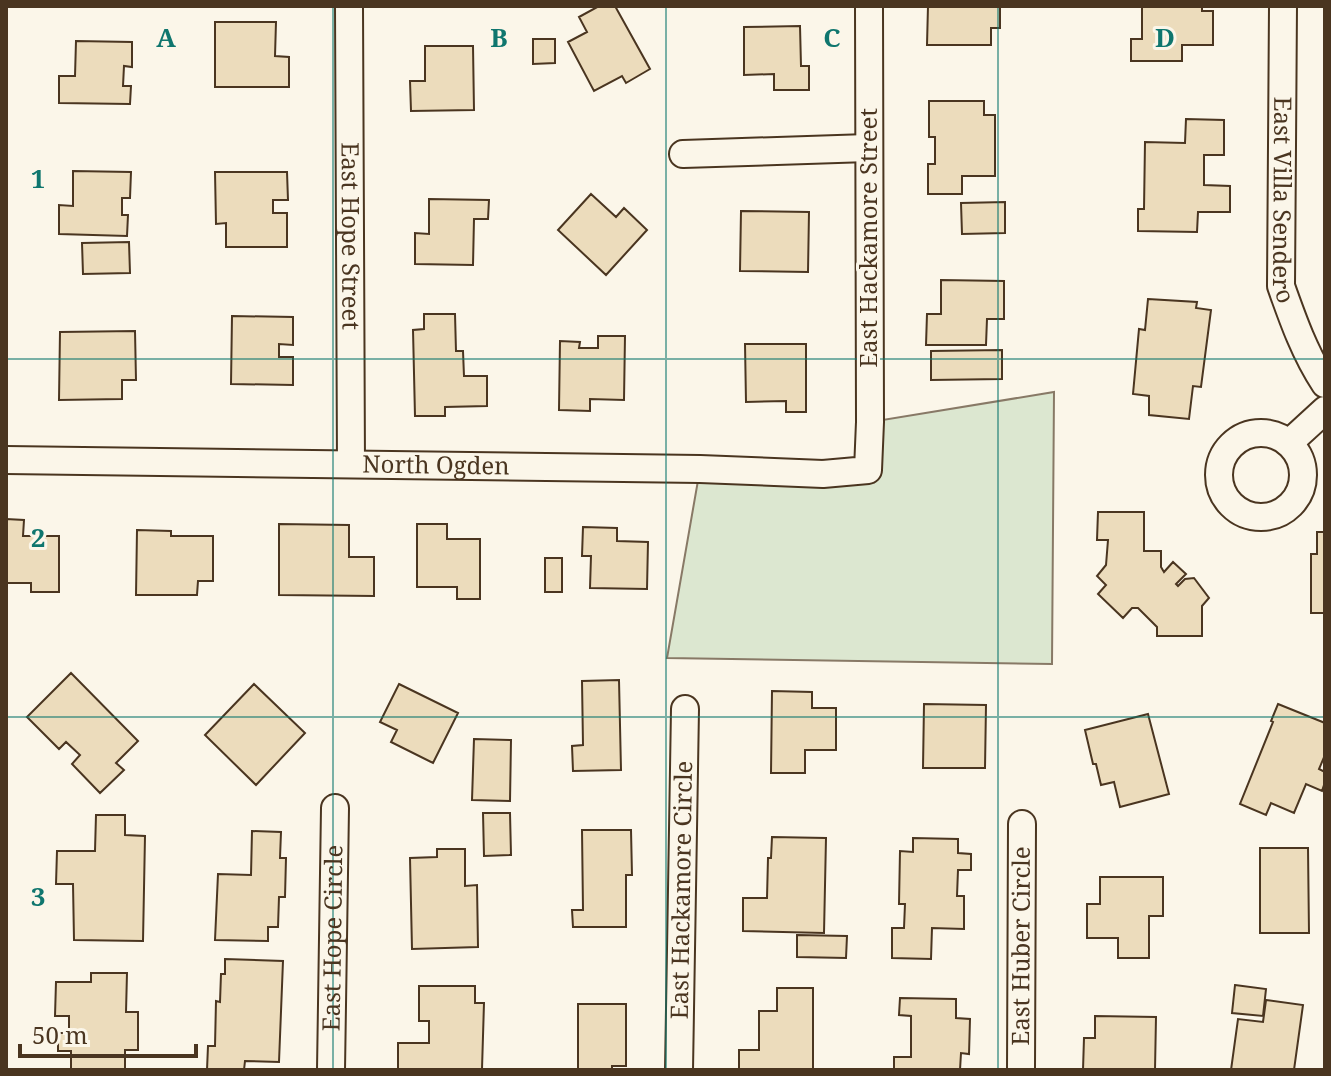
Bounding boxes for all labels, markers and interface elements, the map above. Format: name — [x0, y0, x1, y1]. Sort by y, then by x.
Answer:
text: A — [156, 19, 176, 55]
text: B — [490, 19, 508, 55]
text: C — [823, 19, 841, 55]
text: D — [1155, 19, 1175, 55]
street label: East Villa Sendero — [1266, 97, 1304, 307]
street label: East Hackamore Street — [851, 108, 884, 368]
street label: East Hope Street — [335, 142, 368, 330]
text: 1 — [31, 160, 45, 196]
street label: North Ogden — [362, 447, 510, 482]
text: 2 — [31, 519, 45, 555]
street label: East Hackamore Circle — [662, 760, 699, 1020]
street label: East Hope Circle — [314, 844, 349, 1032]
street label: East Huber Circle — [1003, 846, 1037, 1046]
text: 3 — [31, 878, 45, 914]
scale bar — [20, 1008, 196, 1058]
text: 50 m — [32, 1018, 88, 1051]

